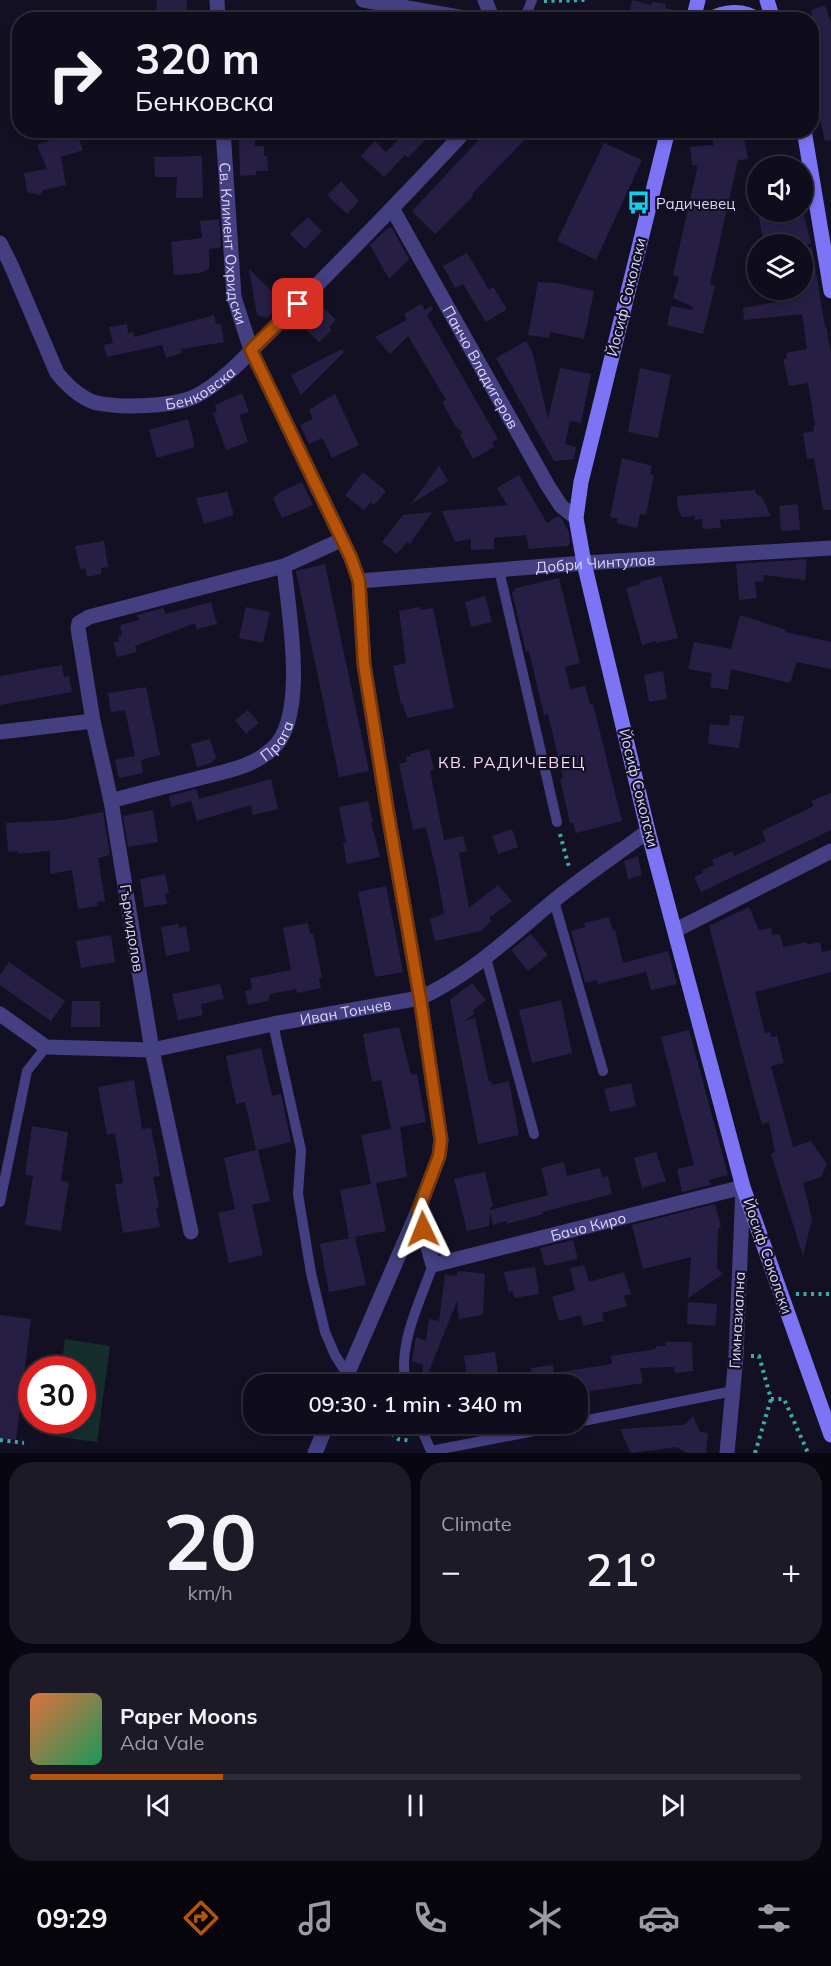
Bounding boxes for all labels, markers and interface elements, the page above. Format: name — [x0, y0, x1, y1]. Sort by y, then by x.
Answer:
text: 320 m — [135, 32, 260, 85]
icon: right — [36, 36, 114, 114]
text: Бенковска — [135, 84, 274, 118]
map controls — [747, 156, 813, 300]
button: sound — [747, 156, 813, 222]
street label: Св. Климент Охридски — [216, 162, 252, 327]
bus stop icon: Радичевец — [625, 190, 651, 216]
place label: Радичевец — [656, 194, 735, 213]
button: layers — [747, 234, 813, 300]
street label: Йосиф Соколски — [602, 236, 650, 358]
pin — [272, 278, 323, 329]
icon: arrive — [281, 287, 314, 320]
street label: Панчо Владигеров — [439, 302, 523, 432]
street label: Бенковска — [164, 362, 239, 413]
street label: Добри Чинтулов — [535, 549, 656, 576]
street label: Прага — [256, 718, 297, 765]
street label: Йосиф Соколски — [615, 727, 663, 849]
district label: КВ. РАДИЧЕВЕЦ — [438, 752, 586, 772]
street label: Гърмидолов — [116, 883, 148, 973]
street label: Иван Тончев — [298, 994, 393, 1029]
street label: Йосиф Соколски — [739, 1195, 797, 1317]
position arrow — [391, 1197, 455, 1261]
street label: Бачо Киро — [548, 1207, 628, 1245]
street label: Гимназиална — [725, 1271, 749, 1369]
speed limit sign: 30 — [18, 1356, 96, 1434]
text: 09:30 · 1 min · 340 m — [308, 1390, 523, 1418]
text: 20 — [163, 1492, 257, 1590]
text: Climate — [441, 1511, 512, 1536]
text: 21° — [586, 1541, 656, 1597]
text: − — [441, 1550, 461, 1591]
text: + — [781, 1550, 801, 1591]
text: km/h — [187, 1580, 233, 1605]
text: Paper Moons — [120, 1702, 258, 1730]
text: Ada Vale — [120, 1730, 204, 1755]
icon: previous — [142, 1789, 175, 1822]
icon: pause — [399, 1789, 432, 1822]
icon: next — [656, 1789, 689, 1822]
icon: directions — [180, 1897, 222, 1939]
icon: music — [295, 1897, 337, 1939]
icon: phone — [409, 1897, 451, 1939]
icon: climate — [524, 1897, 566, 1939]
icon: car — [638, 1897, 680, 1939]
icon: filters — [753, 1897, 795, 1939]
text: 09:29 — [36, 1901, 108, 1935]

